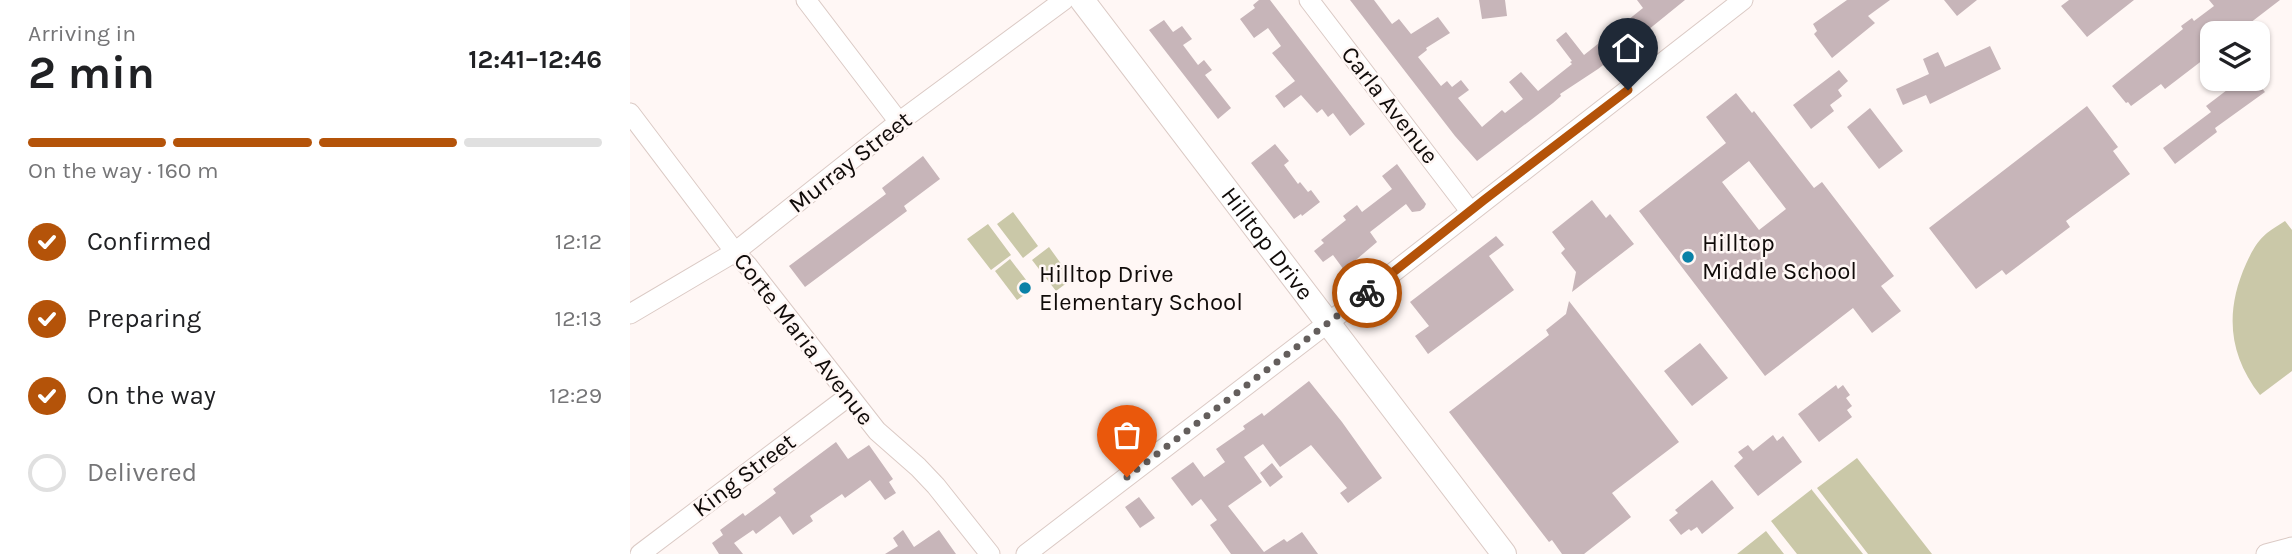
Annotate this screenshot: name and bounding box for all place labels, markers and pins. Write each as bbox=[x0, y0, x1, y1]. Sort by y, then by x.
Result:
pin bbox=[1598, 18, 1658, 90]
place label: Hilltop Middle School bbox=[1702, 229, 1857, 285]
marker: Hilltop Middle School bbox=[1680, 249, 1696, 265]
place label: Hilltop Drive Elementary School bbox=[1039, 260, 1243, 316]
marker: Hilltop Drive Elementary School bbox=[1017, 280, 1033, 296]
pin bbox=[1097, 405, 1157, 477]

